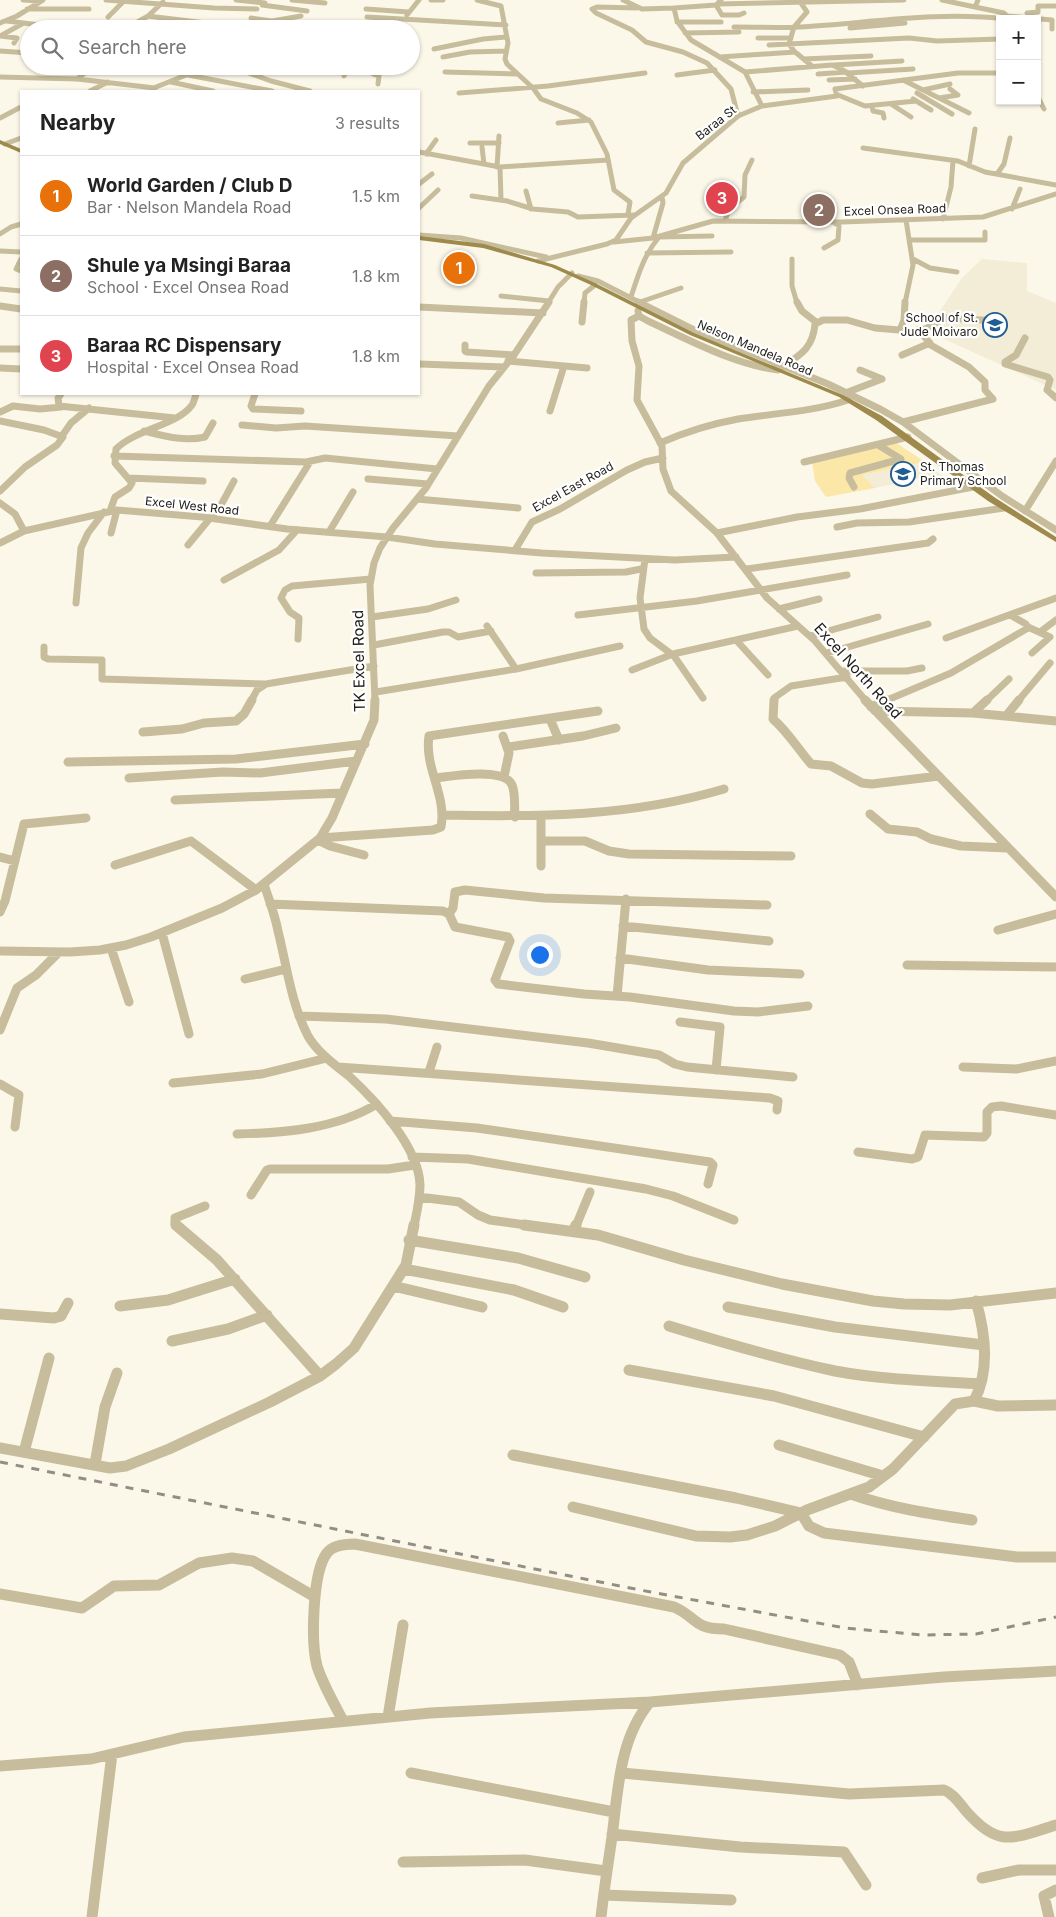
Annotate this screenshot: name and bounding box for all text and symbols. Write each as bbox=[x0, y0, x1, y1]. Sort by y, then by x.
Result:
map controls bbox=[996, 15, 1041, 105]
button: + bbox=[996, 15, 1041, 60]
search box bbox=[20, 20, 420, 75]
icon: search bbox=[38, 34, 66, 62]
text: Search here bbox=[78, 36, 187, 59]
button: − bbox=[996, 60, 1041, 105]
street label: Baraa St bbox=[692, 102, 739, 143]
text: Nearby bbox=[40, 110, 115, 135]
text: 3 results bbox=[335, 113, 400, 133]
text: World Garden / Club D bbox=[87, 174, 292, 197]
pin: 3 bbox=[706, 179, 738, 217]
text: 1 bbox=[53, 186, 59, 206]
text: 1.5 km bbox=[352, 186, 400, 206]
pin: 2 bbox=[803, 191, 835, 229]
text: Bar · Nelson Mandela Road bbox=[87, 197, 291, 217]
street label: Excel Onsea Road bbox=[844, 200, 946, 219]
pin: 1 bbox=[443, 249, 475, 287]
text: Shule ya Msingi Baraa bbox=[87, 254, 291, 277]
text: 2 bbox=[51, 266, 61, 286]
text: 1.8 km bbox=[352, 266, 400, 286]
text: School · Excel Onsea Road bbox=[87, 277, 289, 297]
place label: School of St. Jude Moivaro bbox=[900, 310, 978, 339]
school or university icon: School of St. Jude Moivaro bbox=[982, 312, 1008, 338]
street label: Nelson Mandela Road bbox=[695, 316, 815, 379]
text: Baraa RC Dispensary bbox=[87, 334, 281, 357]
text: 3 bbox=[51, 346, 61, 366]
text: 1.8 km bbox=[352, 346, 400, 366]
text: Hospital · Excel Onsea Road bbox=[87, 357, 299, 377]
street label: Excel East Road bbox=[530, 458, 616, 515]
place label: St. Thomas Primary School bbox=[920, 459, 1006, 488]
school or university icon: St. Thomas Primary School bbox=[890, 461, 916, 487]
street label: Excel West Road bbox=[144, 493, 240, 518]
street label: TK Excel Road bbox=[348, 610, 369, 712]
street label: Excel North Road bbox=[810, 619, 906, 722]
your location bbox=[527, 942, 553, 968]

